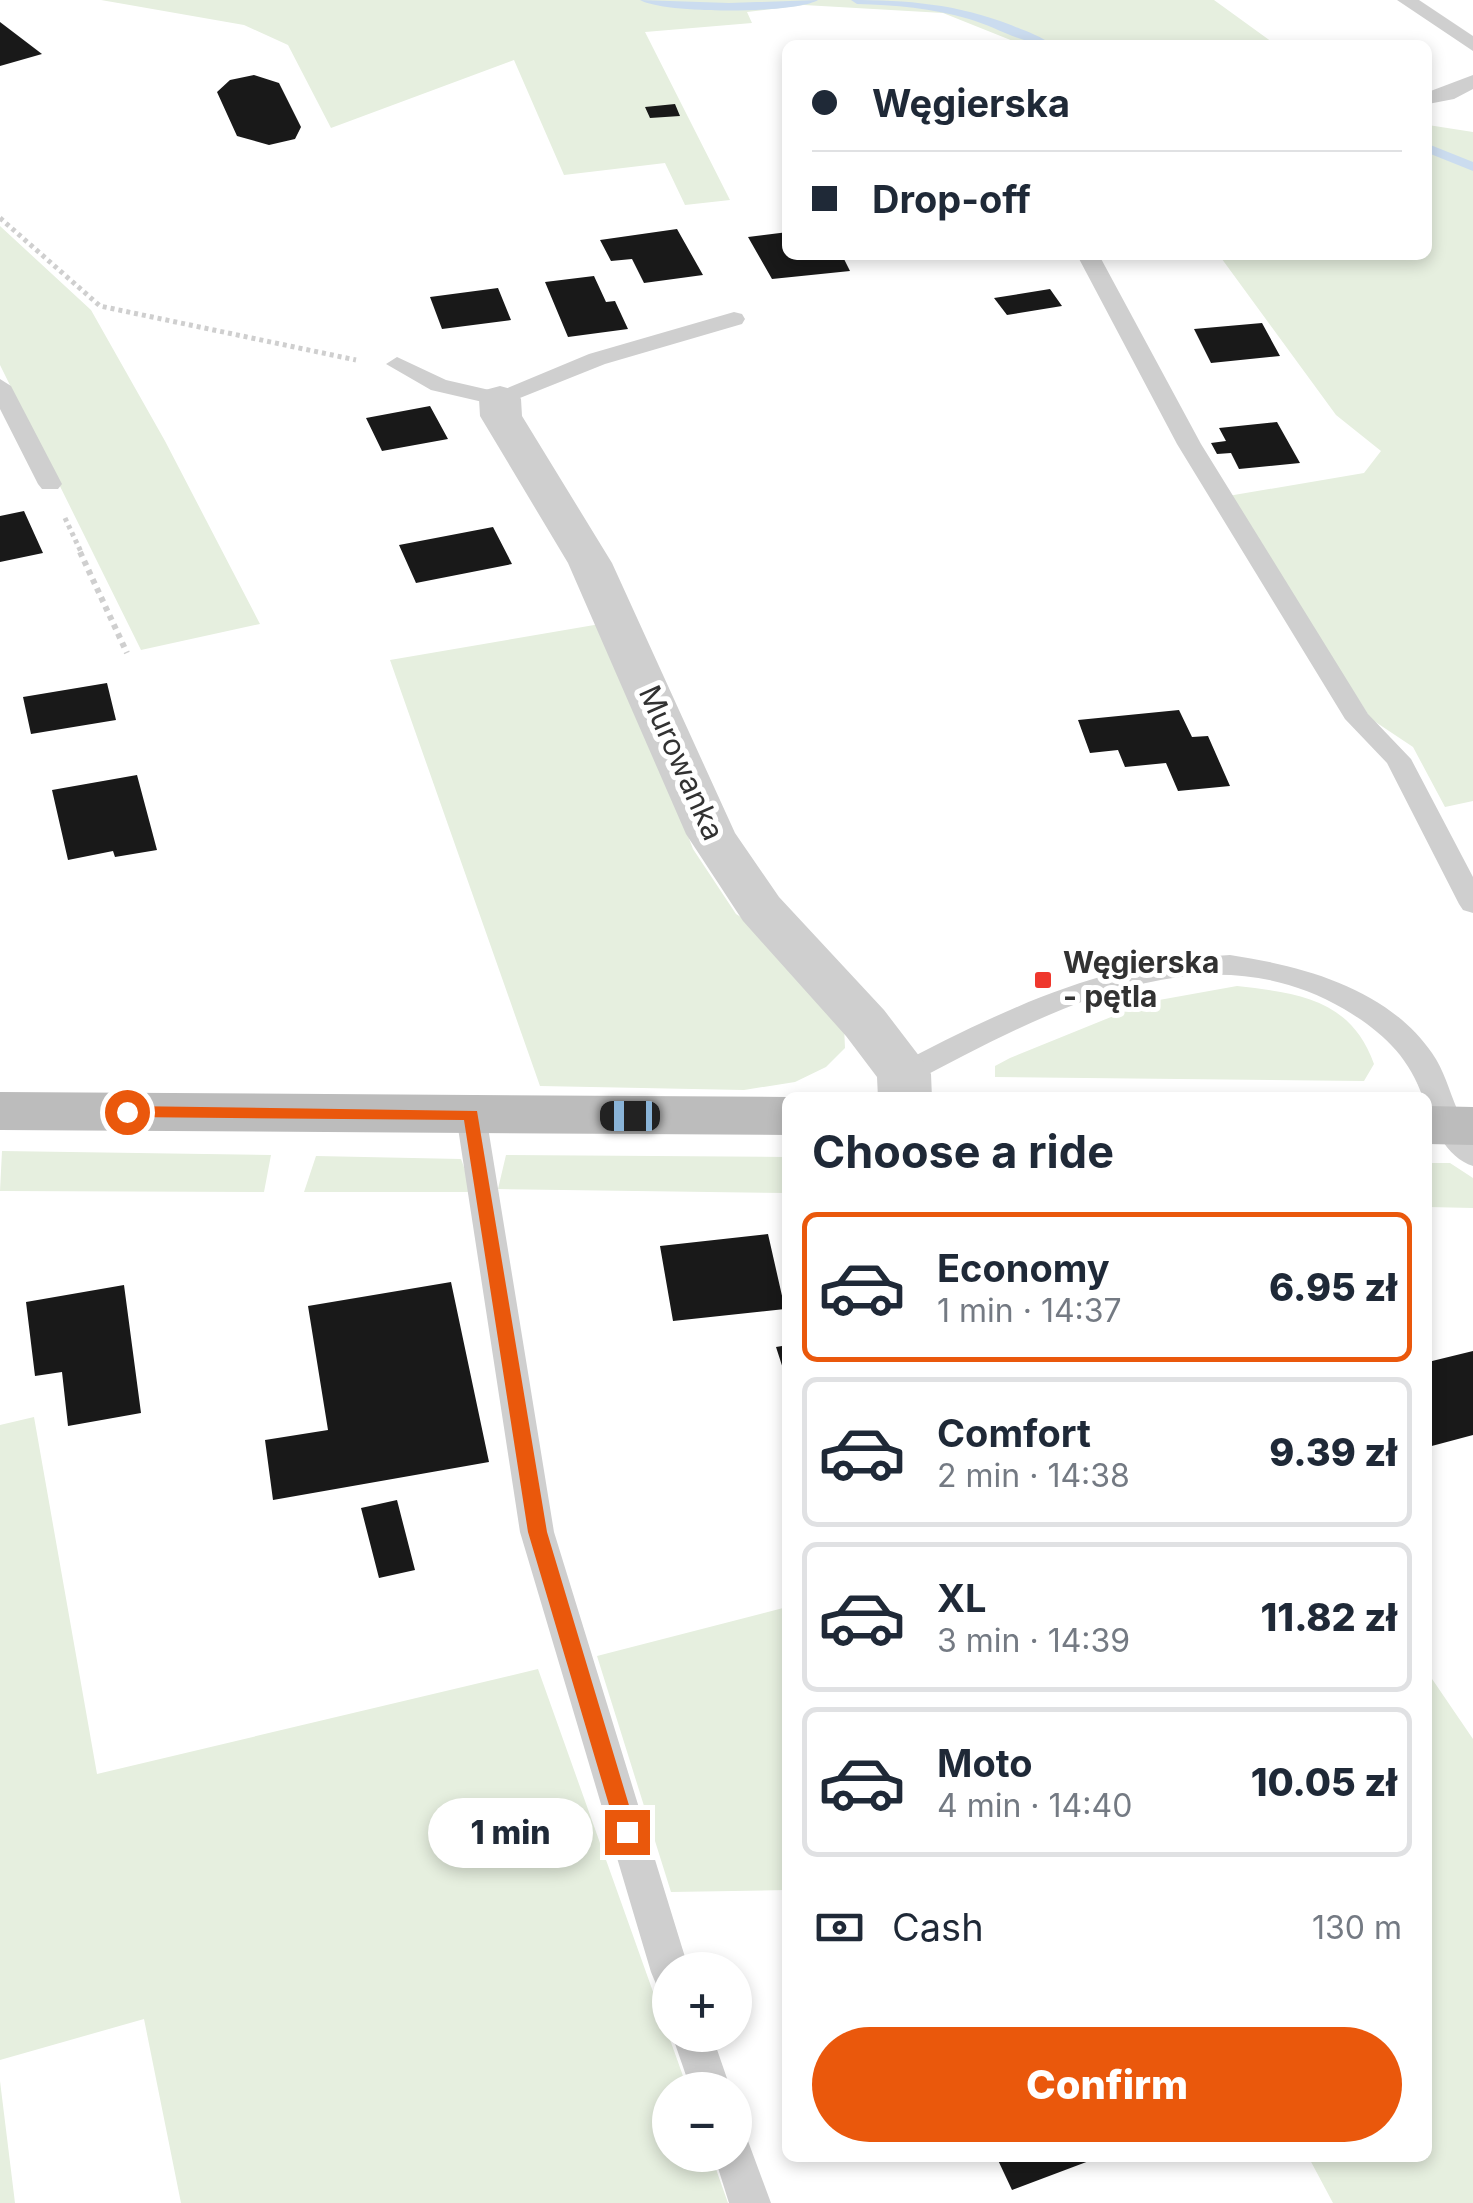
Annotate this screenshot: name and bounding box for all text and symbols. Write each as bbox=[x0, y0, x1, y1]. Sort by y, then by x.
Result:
text: Węgierska bbox=[872, 80, 1070, 126]
text: Drop-off bbox=[872, 176, 1031, 222]
street label: Murowanka bbox=[632, 680, 732, 846]
place label: Węgierska - pętla bbox=[1063, 944, 1219, 1014]
marker: Węgierska - pętla bbox=[1032, 969, 1054, 991]
route start bbox=[105, 1090, 150, 1135]
car bbox=[600, 1101, 660, 1131]
text: Choose a ride bbox=[812, 1124, 1114, 1179]
icon: car bbox=[817, 1242, 907, 1332]
text: Economy bbox=[937, 1245, 1110, 1291]
text: 6.95 zł bbox=[1269, 1264, 1397, 1310]
text: 1 min · 14:37 bbox=[937, 1291, 1122, 1330]
icon: car bbox=[817, 1407, 907, 1497]
text: Comfort bbox=[937, 1410, 1091, 1456]
text: 9.39 zł bbox=[1269, 1429, 1397, 1475]
text: 2 min · 14:38 bbox=[937, 1456, 1130, 1495]
icon: car bbox=[817, 1572, 907, 1662]
text: XL bbox=[937, 1575, 987, 1621]
text: 11.82 zł bbox=[1261, 1594, 1397, 1640]
text: 3 min · 14:39 bbox=[937, 1621, 1130, 1660]
icon: car bbox=[817, 1737, 907, 1827]
text: Moto bbox=[937, 1740, 1033, 1786]
text: 10.05 zł bbox=[1251, 1759, 1397, 1805]
text: 4 min · 14:40 bbox=[937, 1786, 1132, 1825]
callout: 1 min bbox=[427, 1797, 592, 1867]
route end bbox=[605, 1810, 650, 1855]
text: 1 min bbox=[470, 1813, 551, 1852]
icon: cash bbox=[812, 1900, 867, 1955]
text: Cash bbox=[892, 1904, 984, 1950]
text: 130 m bbox=[1312, 1908, 1402, 1947]
map controls bbox=[652, 1952, 752, 2172]
button: + bbox=[652, 1952, 752, 2052]
button: Confirm bbox=[812, 2027, 1402, 2142]
button: − bbox=[652, 2072, 752, 2172]

